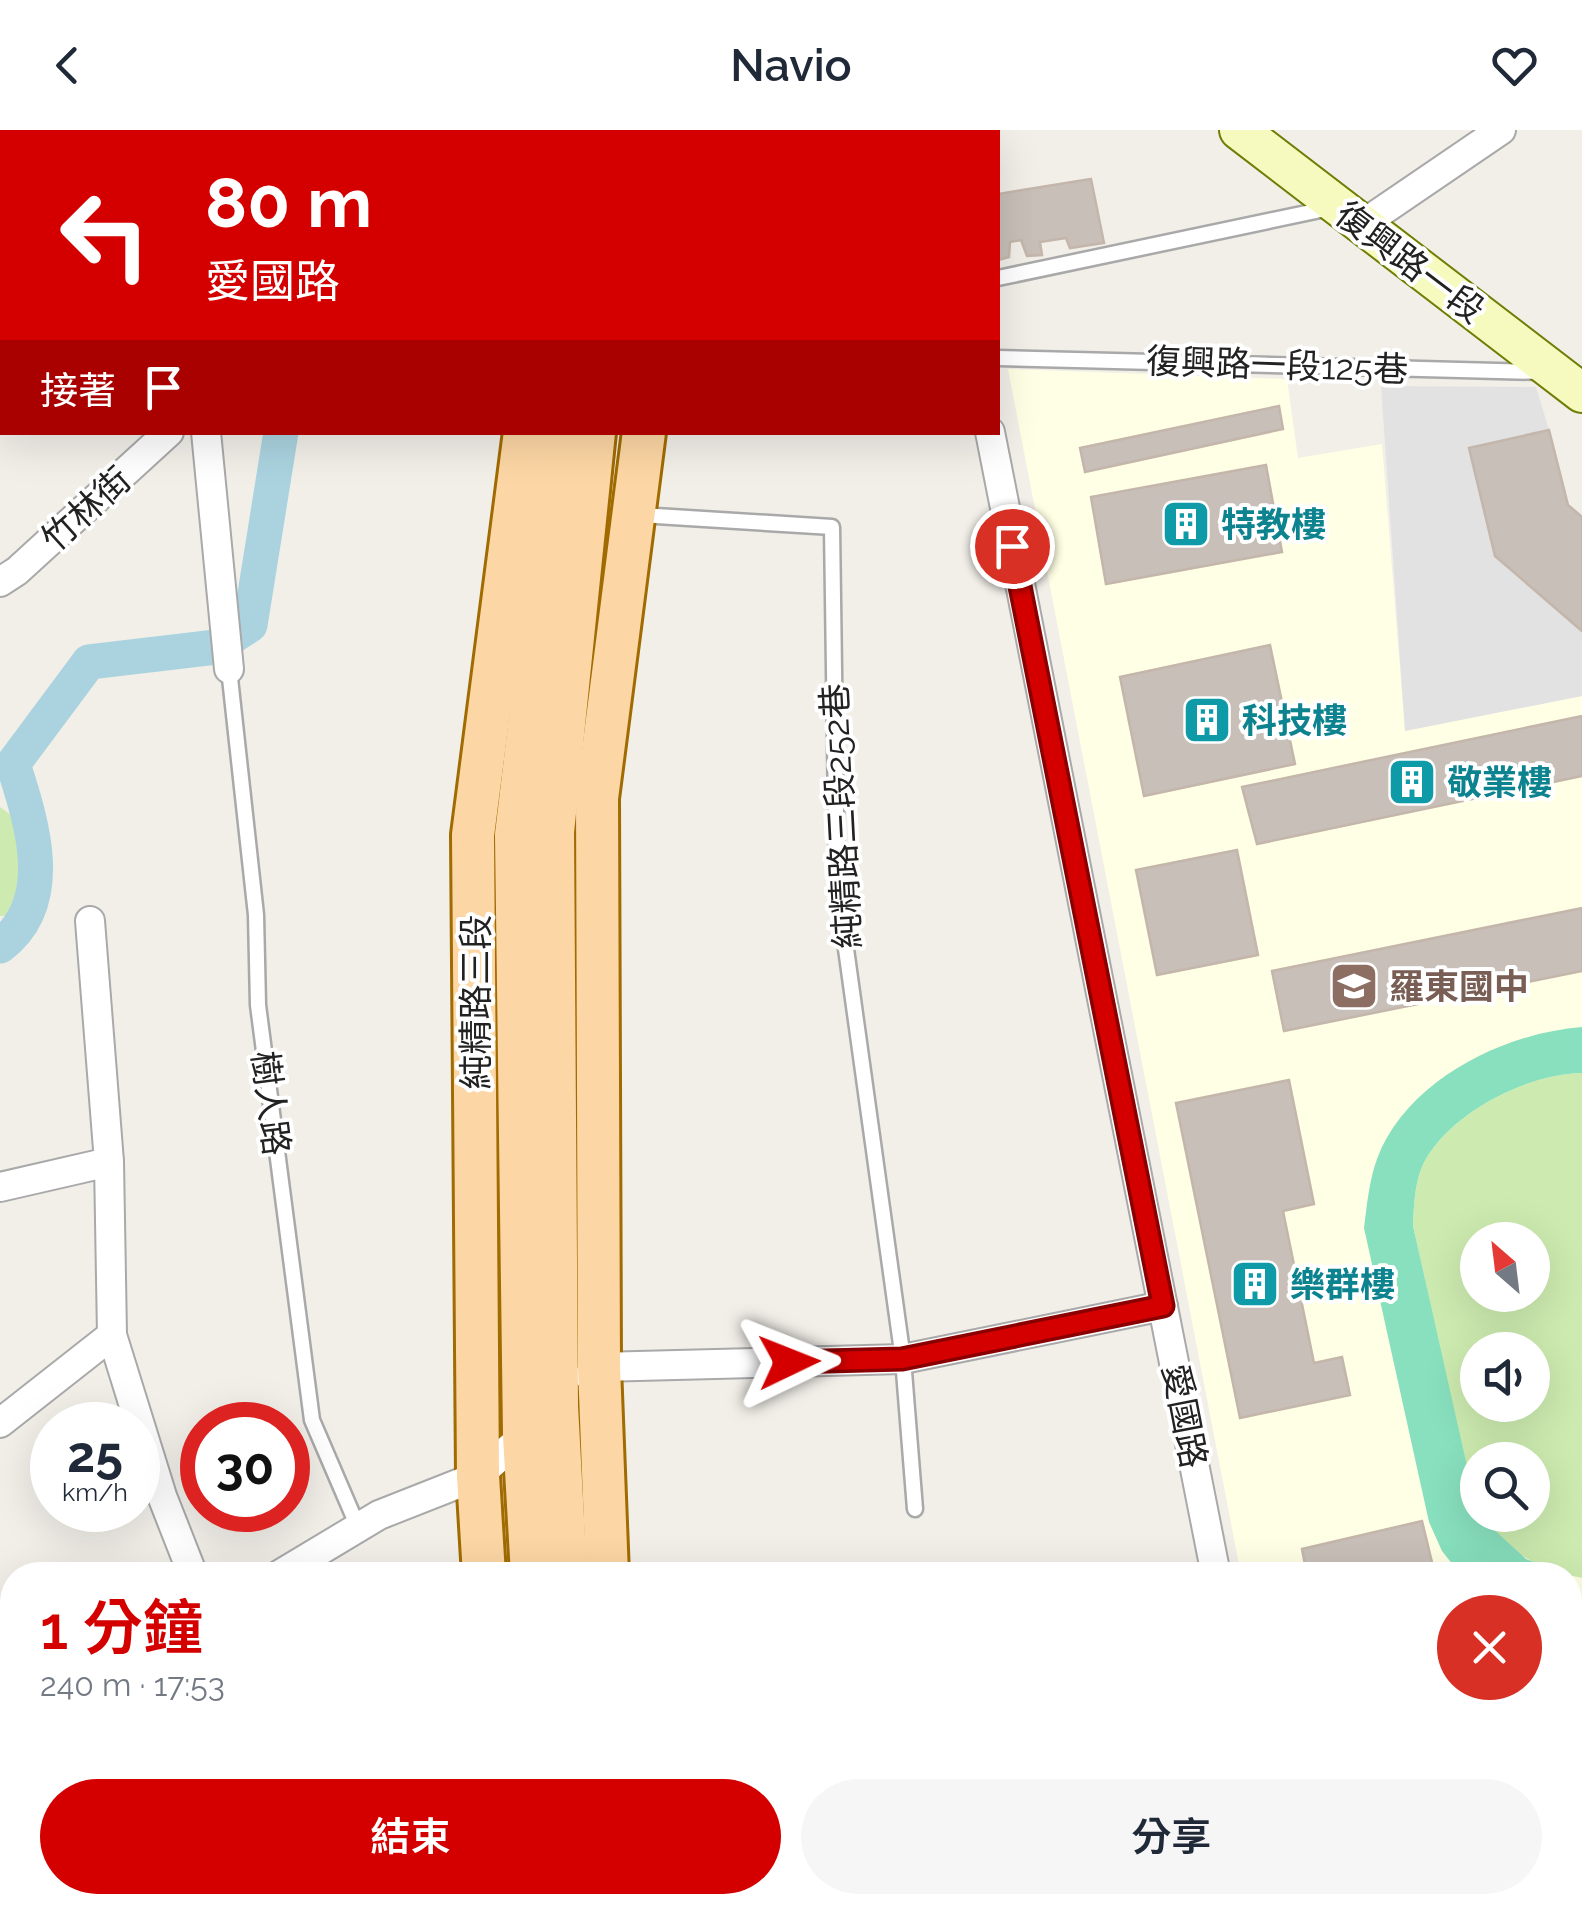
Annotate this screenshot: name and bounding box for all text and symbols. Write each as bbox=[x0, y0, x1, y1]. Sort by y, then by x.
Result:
icon: back bbox=[40, 38, 95, 93]
icon: heart bbox=[1487, 38, 1542, 93]
text: Navio bbox=[730, 39, 852, 92]
text: 80 m bbox=[205, 161, 372, 243]
icon: left bbox=[40, 170, 170, 300]
street label: 復興路一段 bbox=[1328, 193, 1492, 331]
text: 愛國路 bbox=[205, 255, 340, 308]
street label: 復興路一段125巷 bbox=[1145, 340, 1409, 390]
icon: arrive bbox=[136, 360, 191, 415]
text: 接著 bbox=[40, 368, 116, 413]
street label: 竹林街 bbox=[33, 459, 139, 559]
building icon: 特教樓 bbox=[1160, 498, 1212, 550]
pin bbox=[970, 504, 1055, 589]
place label: 特教樓 bbox=[1221, 504, 1326, 545]
icon: arrive bbox=[985, 519, 1040, 574]
street label: 純精路三段252巷 bbox=[814, 682, 868, 950]
building icon: 科技樓 bbox=[1181, 694, 1233, 746]
place label: 科技樓 bbox=[1242, 700, 1347, 741]
building icon: 敬業樓 bbox=[1386, 756, 1438, 808]
place label: 敬業樓 bbox=[1447, 762, 1552, 803]
street label: 純精路三段 bbox=[455, 914, 496, 1090]
school or university icon: 羅東國中 bbox=[1328, 960, 1380, 1012]
place label: 羅東國中 bbox=[1389, 966, 1529, 1007]
street label: 樹人路 bbox=[244, 1048, 298, 1158]
north arrow bbox=[1460, 1222, 1550, 1312]
map controls bbox=[1460, 1222, 1550, 1532]
building icon: 樂群樓 bbox=[1229, 1258, 1281, 1310]
place label: 樂群樓 bbox=[1290, 1264, 1395, 1305]
position arrow bbox=[737, 1310, 841, 1414]
button: sound bbox=[1460, 1332, 1550, 1422]
street label: 愛國路 bbox=[1155, 1361, 1215, 1471]
speed limit sign: 30 bbox=[180, 1402, 310, 1532]
text: 25 bbox=[67, 1425, 123, 1484]
button: search bbox=[1460, 1442, 1550, 1532]
text: km/h bbox=[62, 1477, 128, 1507]
text: 1 分鐘 bbox=[40, 1593, 203, 1663]
button: close bbox=[1437, 1595, 1542, 1700]
text: 240 m · 17:53 bbox=[40, 1666, 225, 1703]
button: 結束 bbox=[40, 1779, 781, 1894]
button: 分享 bbox=[801, 1779, 1542, 1894]

